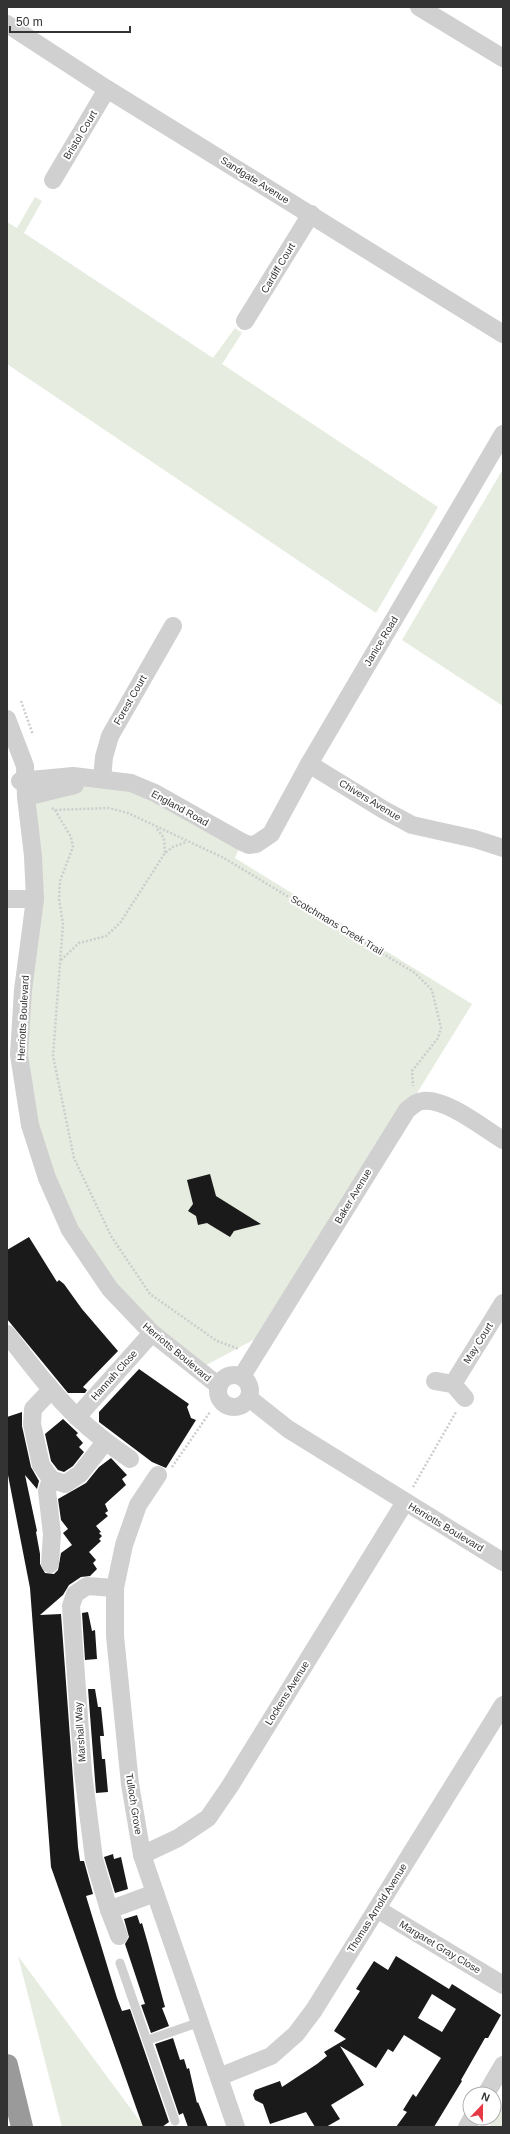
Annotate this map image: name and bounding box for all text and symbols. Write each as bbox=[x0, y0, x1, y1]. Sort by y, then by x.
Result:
scale bar bbox=[10, 8, 130, 34]
text: 50 m bbox=[16, 15, 43, 29]
street label: Bristol Court bbox=[61, 108, 99, 161]
street label: Sandgate Avenue bbox=[219, 154, 292, 206]
street label: Cardiff Court bbox=[259, 241, 297, 295]
street label: Janice Road bbox=[362, 614, 400, 668]
street label: Forest Court bbox=[111, 673, 149, 727]
street label: Chivers Avenue bbox=[337, 777, 403, 823]
street label: England Road bbox=[150, 788, 210, 828]
street label: Scotchmans Creek Trail bbox=[289, 893, 385, 957]
street label: Herriotts Boulevard bbox=[15, 975, 31, 1061]
street label: Baker Avenue bbox=[332, 1166, 374, 1225]
street label: Herriotts Boulevard bbox=[141, 1320, 213, 1384]
street label: May Court bbox=[461, 1320, 495, 1365]
street label: Hannah Close bbox=[89, 1347, 140, 1402]
street label: Herriotts Boulevard bbox=[406, 1500, 486, 1554]
street label: Lockens Avenue bbox=[263, 1659, 311, 1727]
street label: Marshall Way bbox=[72, 1702, 88, 1762]
street label: Tulloch Grove bbox=[124, 1773, 144, 1836]
street label: Thomas Arnold Avenue bbox=[345, 1861, 409, 1955]
street label: Margaret Gray Close bbox=[397, 1918, 483, 1976]
north arrow bbox=[462, 2086, 502, 2126]
text: N bbox=[480, 2090, 492, 2104]

